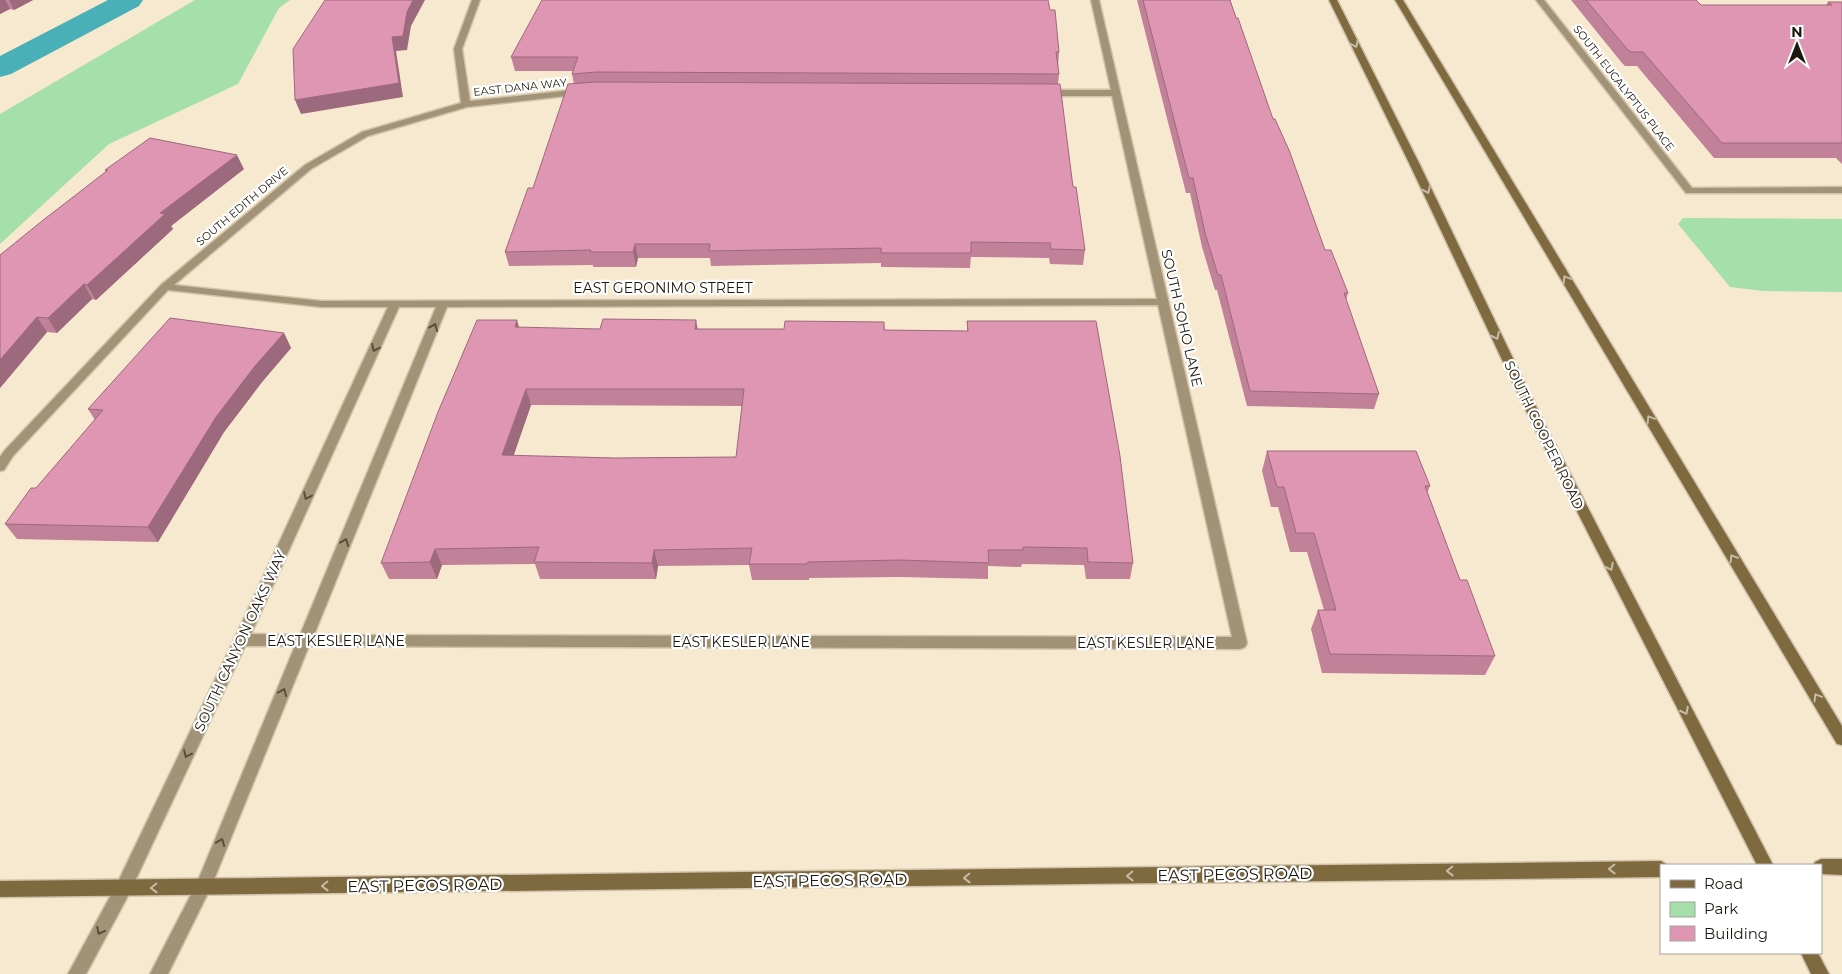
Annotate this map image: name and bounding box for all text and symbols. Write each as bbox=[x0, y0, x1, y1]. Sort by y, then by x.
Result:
north arrow bbox=[1772, 20, 1822, 70]
street label: SOUTH EUCALYPTUS PLACE bbox=[1570, 22, 1678, 154]
text: N bbox=[1791, 23, 1803, 41]
one-way arrow bbox=[1349, 39, 1359, 48]
street label: EAST DANA WAY bbox=[473, 75, 567, 99]
street label: SOUTH EDITH DRIVE bbox=[193, 163, 291, 249]
one-way arrow bbox=[1420, 184, 1430, 193]
street label: SOUTH SOHO LANE bbox=[1157, 248, 1207, 388]
one-way arrow bbox=[1563, 276, 1573, 285]
street label: EAST GERONIMO STREET bbox=[573, 279, 753, 297]
one-way arrow bbox=[427, 323, 438, 332]
one-way arrow bbox=[1490, 331, 1500, 340]
one-way arrow bbox=[371, 343, 381, 352]
street label: SOUTH COOPER ROAD bbox=[1500, 358, 1588, 512]
one-way arrow bbox=[1646, 415, 1656, 424]
one-way arrow bbox=[303, 491, 314, 500]
one-way arrow bbox=[339, 538, 349, 546]
street label: SOUTH CANYON OAKS WAY bbox=[190, 548, 290, 734]
one-way arrow bbox=[1730, 554, 1740, 563]
one-way arrow bbox=[1604, 562, 1614, 571]
street label: EAST KESLER LANE bbox=[267, 632, 405, 650]
street label: EAST KESLER LANE bbox=[672, 633, 810, 651]
street label: EAST KESLER LANE bbox=[1077, 634, 1215, 652]
one-way arrow bbox=[277, 688, 287, 697]
one-way arrow bbox=[1813, 694, 1823, 703]
one-way arrow bbox=[1679, 706, 1689, 715]
one-way arrow bbox=[183, 749, 193, 758]
one-way arrow bbox=[215, 838, 226, 847]
street label: EAST PECOS ROAD bbox=[1157, 864, 1313, 885]
one-way arrow bbox=[1608, 864, 1616, 874]
legend bbox=[1660, 864, 1822, 954]
one-way arrow bbox=[1445, 866, 1453, 876]
street label: EAST PECOS ROAD bbox=[752, 870, 908, 891]
one-way arrow bbox=[1125, 871, 1133, 881]
one-way arrow bbox=[963, 873, 970, 883]
text: Road bbox=[1704, 874, 1743, 893]
street label: EAST PECOS ROAD bbox=[347, 875, 503, 896]
one-way arrow bbox=[321, 881, 329, 891]
one-way arrow bbox=[150, 883, 158, 893]
text: Park bbox=[1704, 899, 1738, 918]
text: Building bbox=[1704, 924, 1768, 943]
one-way arrow bbox=[97, 926, 107, 935]

